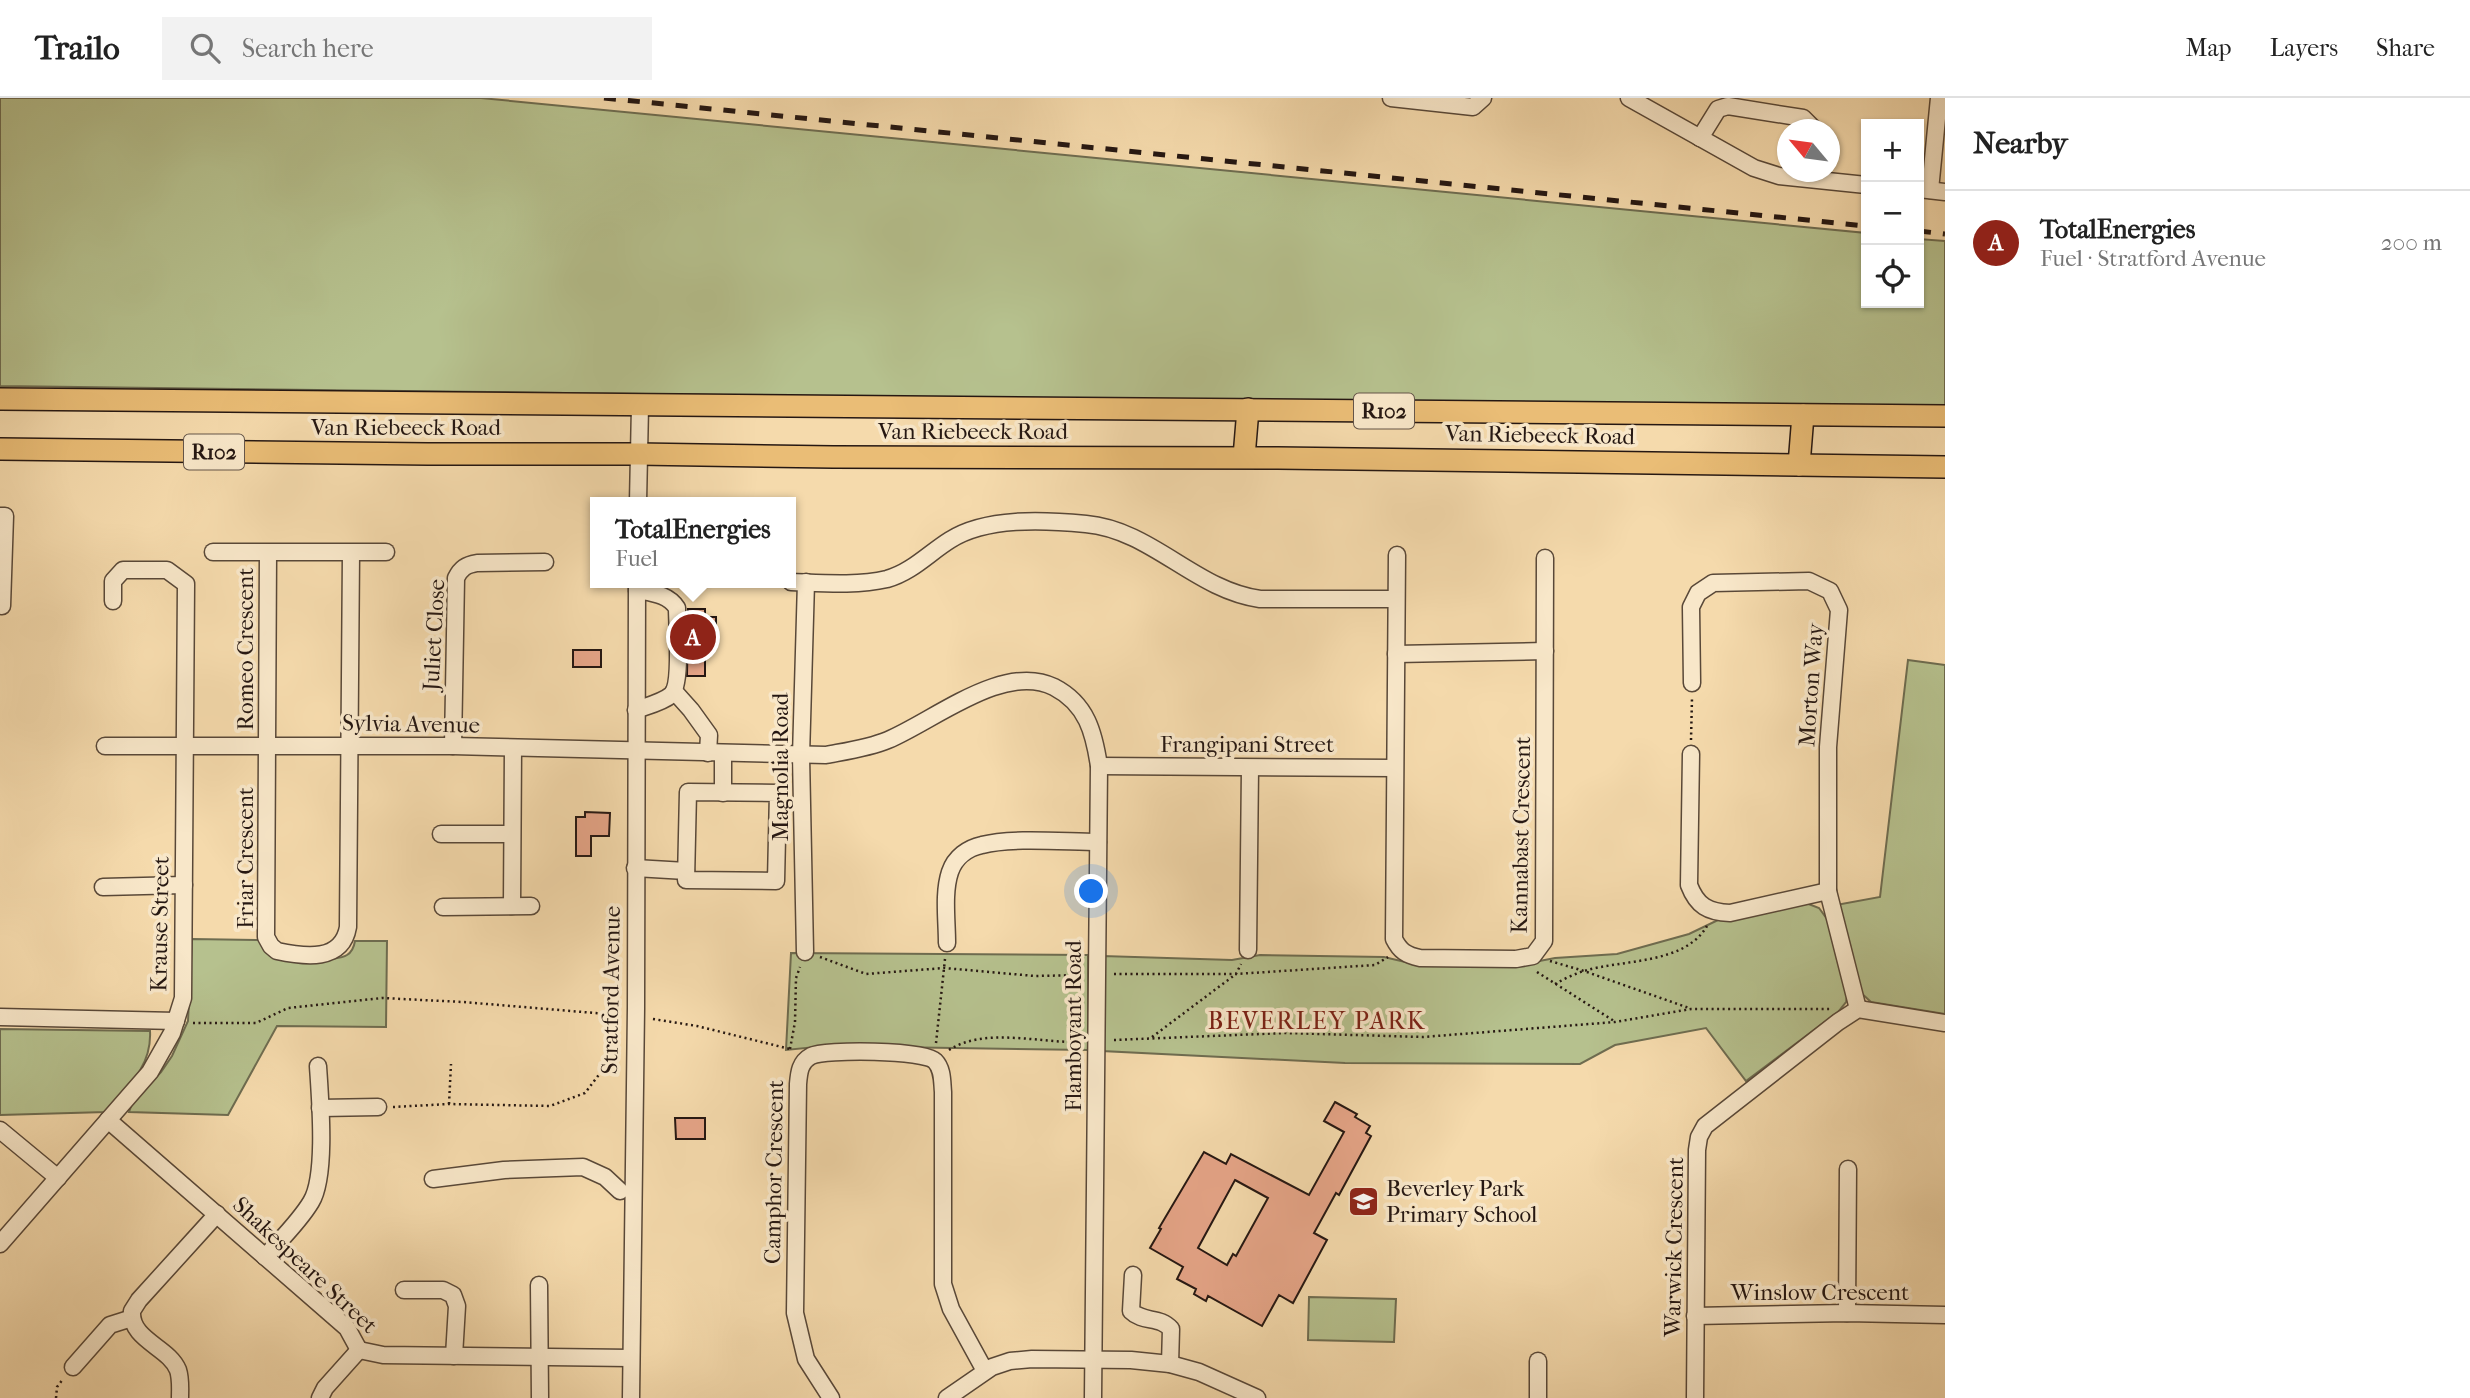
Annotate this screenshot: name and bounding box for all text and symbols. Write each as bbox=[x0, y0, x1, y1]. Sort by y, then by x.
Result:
search box bbox=[162, 17, 652, 80]
text: Trailo bbox=[35, 29, 120, 68]
icon: search bbox=[186, 29, 224, 67]
text: Search here bbox=[242, 33, 374, 64]
text: Map bbox=[2186, 34, 2232, 62]
text: Layers bbox=[2270, 34, 2338, 62]
text: Share bbox=[2376, 34, 2435, 62]
north arrow bbox=[1777, 119, 1840, 182]
map controls bbox=[1861, 119, 1924, 308]
button: + bbox=[1861, 119, 1924, 182]
text: Nearby bbox=[1973, 126, 2068, 161]
button: − bbox=[1861, 182, 1924, 245]
text: TotalEnergies bbox=[2040, 214, 2195, 245]
text: A bbox=[1989, 229, 2003, 256]
text: 200 m bbox=[2381, 229, 2442, 256]
button: locate bbox=[1861, 245, 1924, 308]
text: Fuel · Stratford Avenue bbox=[2040, 245, 2266, 272]
road number: R102 bbox=[1354, 394, 1414, 428]
street label: Van Riebeeck Road bbox=[310, 414, 501, 441]
street label: Van Riebeeck Road bbox=[877, 418, 1068, 445]
street label: Van Riebeeck Road bbox=[1444, 420, 1636, 450]
road number: R102 bbox=[184, 434, 244, 470]
popup bbox=[590, 497, 796, 588]
text: TotalEnergies bbox=[615, 514, 771, 545]
text: Fuel bbox=[615, 545, 658, 572]
street label: Romeo Crescent bbox=[232, 568, 259, 730]
street label: Juliet Close bbox=[417, 578, 450, 694]
pin: A bbox=[670, 611, 716, 663]
street label: Morton Way bbox=[1793, 622, 1829, 748]
street label: Magnolia Road bbox=[767, 692, 794, 841]
street label: Sylvia Avenue bbox=[342, 709, 480, 739]
street label: Frangipani Street bbox=[1160, 731, 1334, 758]
street label: Kannabast Crescent bbox=[1506, 736, 1536, 934]
street label: Friar Crescent bbox=[232, 787, 259, 929]
street label: Krause Street bbox=[145, 856, 175, 992]
your location bbox=[1074, 874, 1108, 908]
street label: Stratford Avenue bbox=[596, 905, 626, 1075]
street label: Flamboyant Road bbox=[1060, 940, 1087, 1112]
district label: BEVERLEY PARK bbox=[1208, 1007, 1426, 1035]
street label: Camphor Crescent bbox=[759, 1080, 789, 1264]
street label: Warwick Crescent bbox=[1659, 1157, 1689, 1338]
place label: Beverley Park Primary School bbox=[1386, 1175, 1538, 1228]
school or university icon: Beverley Park Primary School bbox=[1346, 1184, 1380, 1218]
street label: Shakespeare Street bbox=[227, 1191, 383, 1339]
street label: Winslow Crescent bbox=[1730, 1279, 1909, 1306]

